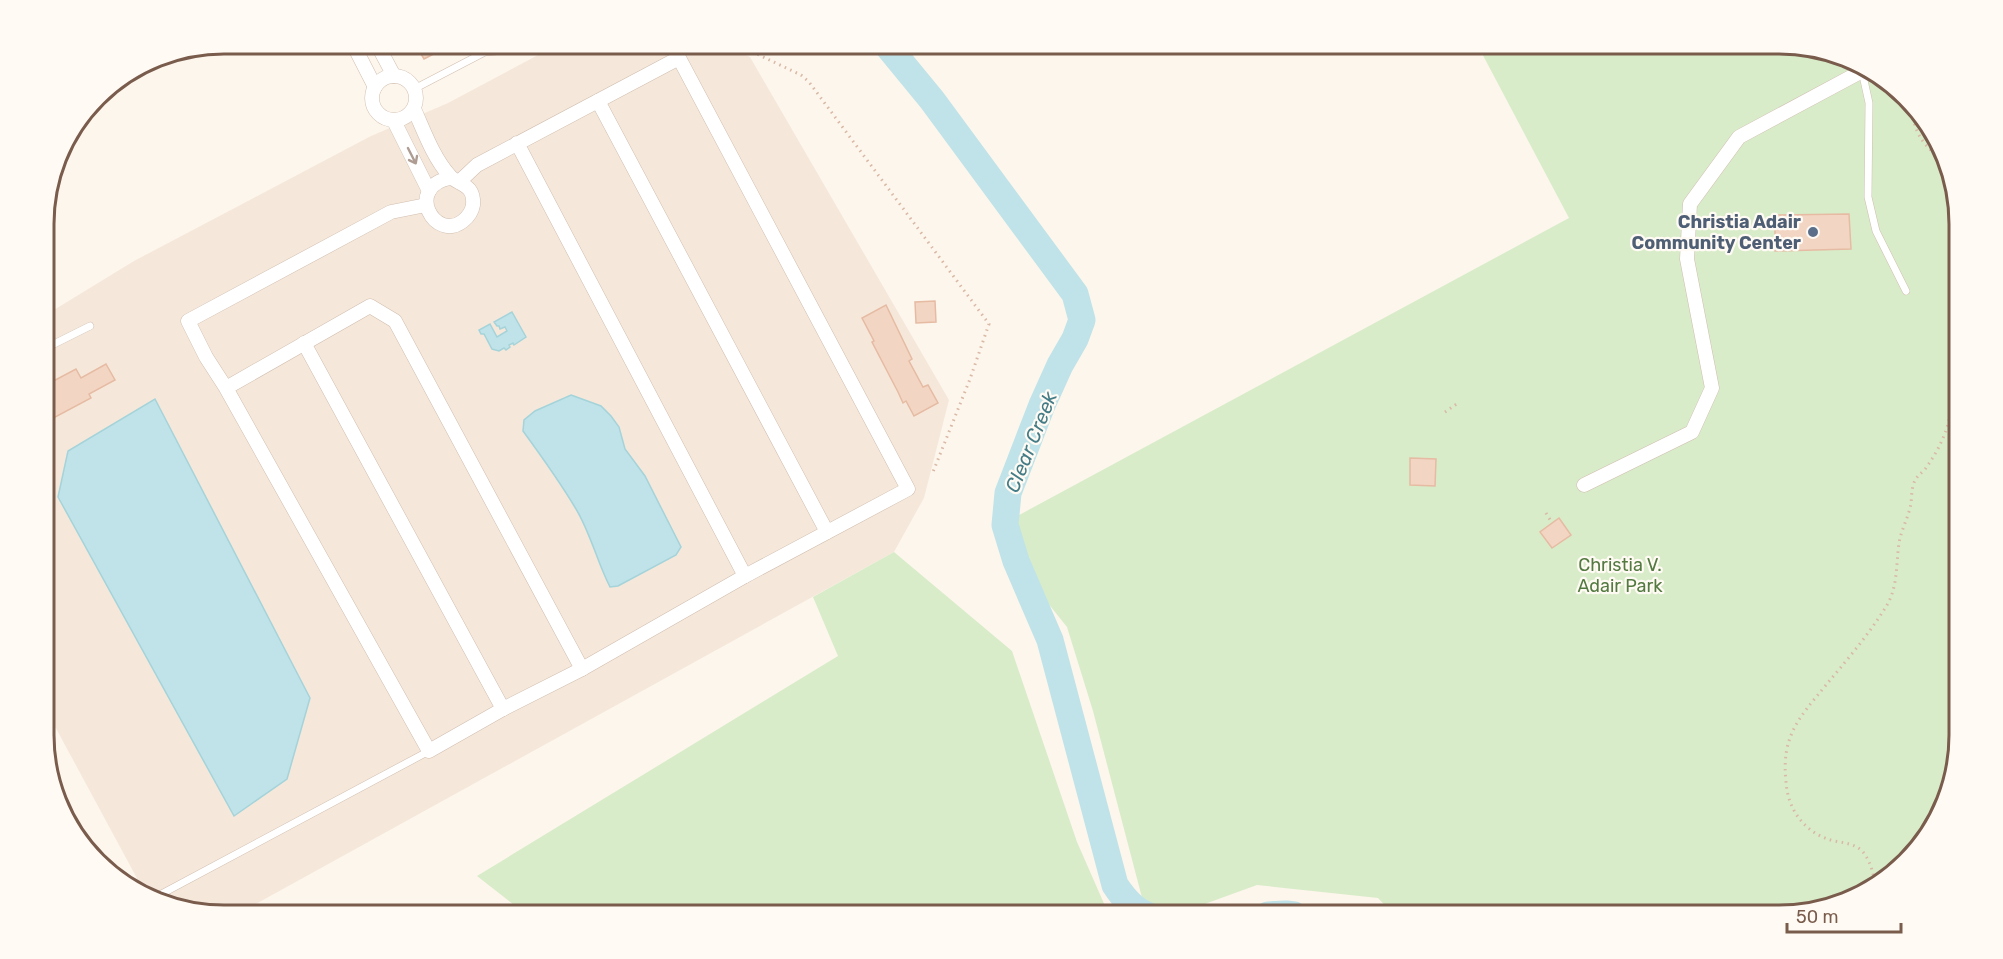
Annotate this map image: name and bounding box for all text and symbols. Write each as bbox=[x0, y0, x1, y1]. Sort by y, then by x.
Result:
one-way arrow bbox=[406, 146, 418, 164]
place label: Christia Adair Community Center bbox=[1632, 211, 1801, 254]
marker: Christia Adair Community Center bbox=[1806, 225, 1820, 239]
water label: Clear Creek bbox=[1000, 387, 1062, 496]
park label: Christia V. Adair Park bbox=[1577, 554, 1663, 597]
scale bar bbox=[1787, 896, 1901, 934]
text: 50 m bbox=[1796, 906, 1839, 928]

